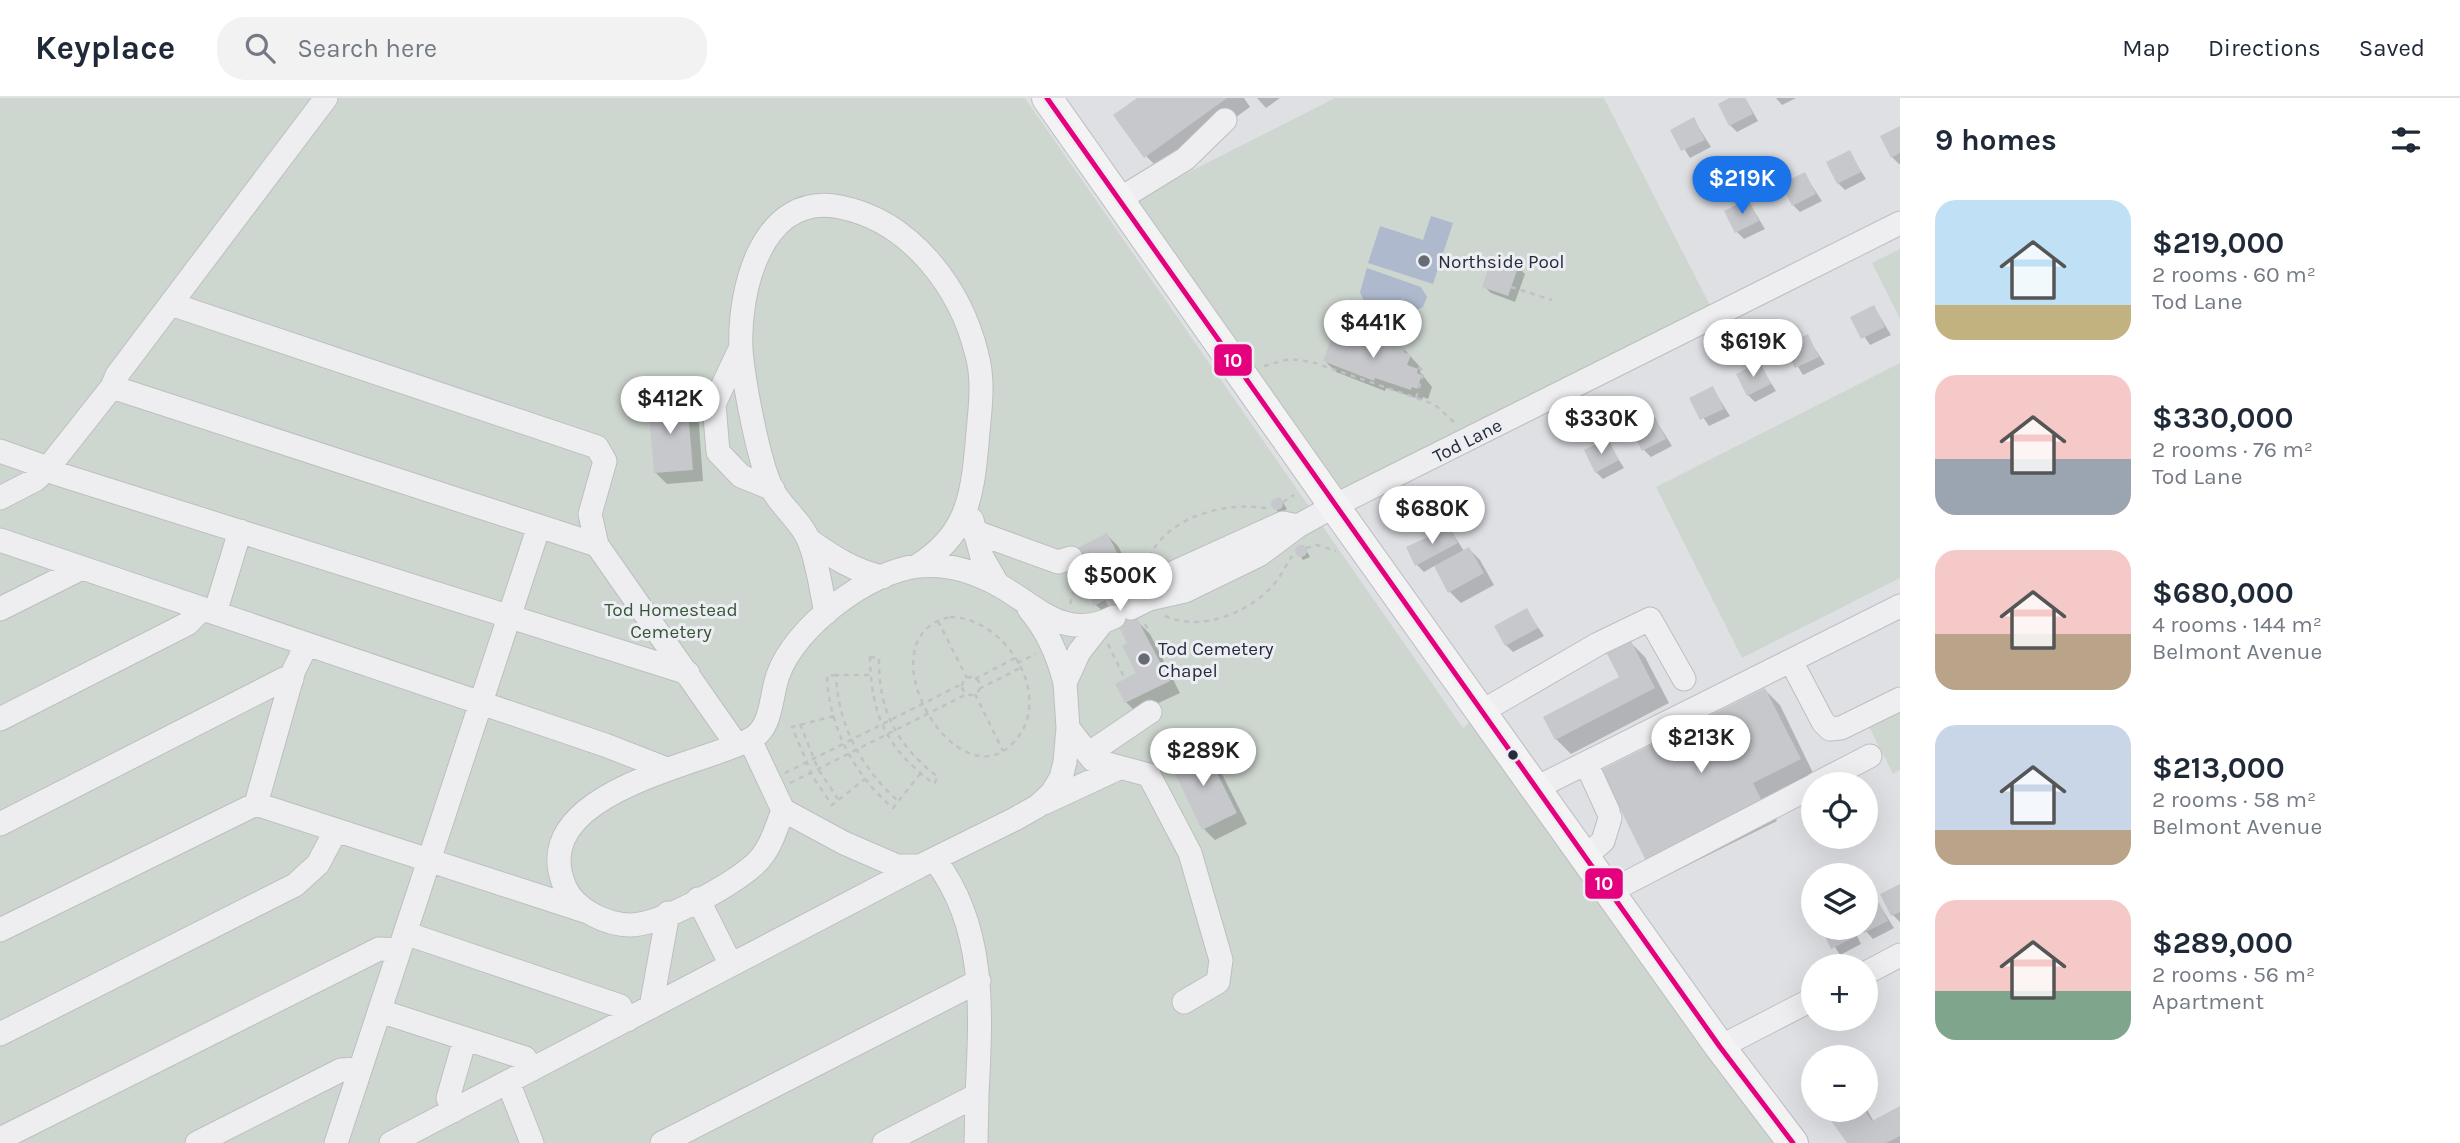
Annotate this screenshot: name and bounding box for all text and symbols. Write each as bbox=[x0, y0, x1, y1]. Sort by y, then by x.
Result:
search box bbox=[217, 17, 707, 80]
text: Keyplace bbox=[35, 29, 175, 67]
icon: search bbox=[241, 29, 279, 67]
text: Search here bbox=[297, 33, 437, 64]
text: Map bbox=[2122, 34, 2170, 62]
text: Directions bbox=[2208, 34, 2321, 62]
text: Saved bbox=[2359, 34, 2425, 62]
icon: filters bbox=[2387, 121, 2425, 159]
text: 9 homes bbox=[1935, 122, 2057, 158]
pin: $219K bbox=[1693, 156, 1791, 216]
text: $219K bbox=[1708, 165, 1776, 192]
text: $219,000 bbox=[2152, 225, 2284, 261]
icon: home bbox=[1991, 228, 2075, 312]
place label: Northside Pool bbox=[1438, 251, 1565, 273]
marker: Northside Pool bbox=[1416, 253, 1432, 269]
text: 2 rooms · 60 m² bbox=[2152, 261, 2316, 288]
text: Tod Lane bbox=[2152, 288, 2242, 315]
pin: $441K bbox=[1324, 300, 1422, 360]
text: $441K bbox=[1340, 309, 1406, 336]
pin: $619K bbox=[1704, 320, 1802, 379]
text: $619K bbox=[1719, 328, 1787, 355]
line badge: 10 bbox=[1213, 343, 1253, 377]
text: 10 bbox=[1224, 350, 1242, 372]
pin: $412K bbox=[621, 376, 719, 436]
text: $412K bbox=[637, 385, 703, 412]
pin: $330K bbox=[1552, 396, 1650, 456]
text: $330,000 bbox=[2152, 400, 2293, 436]
icon: home bbox=[1991, 403, 2075, 487]
text: $330K bbox=[1564, 405, 1638, 432]
street label: Tod Lane bbox=[1429, 414, 1506, 468]
text: 2 rooms · 76 m² bbox=[2152, 436, 2313, 463]
text: Tod Lane bbox=[2152, 463, 2242, 490]
pin: $680K bbox=[1383, 486, 1481, 546]
text: $680K bbox=[1395, 495, 1469, 522]
pin: $500K bbox=[1071, 554, 1169, 613]
text: $500K bbox=[1083, 562, 1157, 589]
text: $680,000 bbox=[2152, 575, 2294, 611]
icon: home bbox=[1991, 578, 2075, 662]
park label: Tod Homestead Cemetery bbox=[604, 599, 738, 643]
text: 4 rooms · 144 m² bbox=[2152, 611, 2322, 638]
place label: Tod Cemetery Chapel bbox=[1158, 638, 1274, 682]
text: Belmont Avenue bbox=[2152, 638, 2322, 665]
marker: Tod Cemetery Chapel bbox=[1136, 651, 1152, 667]
pin: $213K bbox=[1652, 716, 1750, 775]
text: $213K bbox=[1667, 724, 1735, 751]
pin: $289K bbox=[1154, 728, 1252, 788]
text: $289K bbox=[1166, 737, 1240, 764]
unlabelled marker bbox=[1506, 748, 1520, 762]
text: $213,000 bbox=[2152, 750, 2285, 786]
icon: home bbox=[1991, 753, 2075, 837]
map controls bbox=[1801, 772, 1878, 1122]
button: locate bbox=[1801, 772, 1878, 849]
text: 2 rooms · 58 m² bbox=[2152, 786, 2316, 813]
text: Belmont Avenue bbox=[2152, 813, 2322, 840]
button: layers bbox=[1801, 863, 1878, 940]
line badge: 10 bbox=[1584, 867, 1624, 900]
text: 10 bbox=[1595, 873, 1613, 895]
text: $289,000 bbox=[2152, 925, 2293, 961]
icon: home bbox=[1991, 928, 2075, 1012]
button: + bbox=[1801, 954, 1878, 1031]
text: 2 rooms · 56 m² bbox=[2152, 961, 2315, 988]
text: Apartment bbox=[2152, 988, 2264, 1015]
button: − bbox=[1801, 1045, 1878, 1122]

